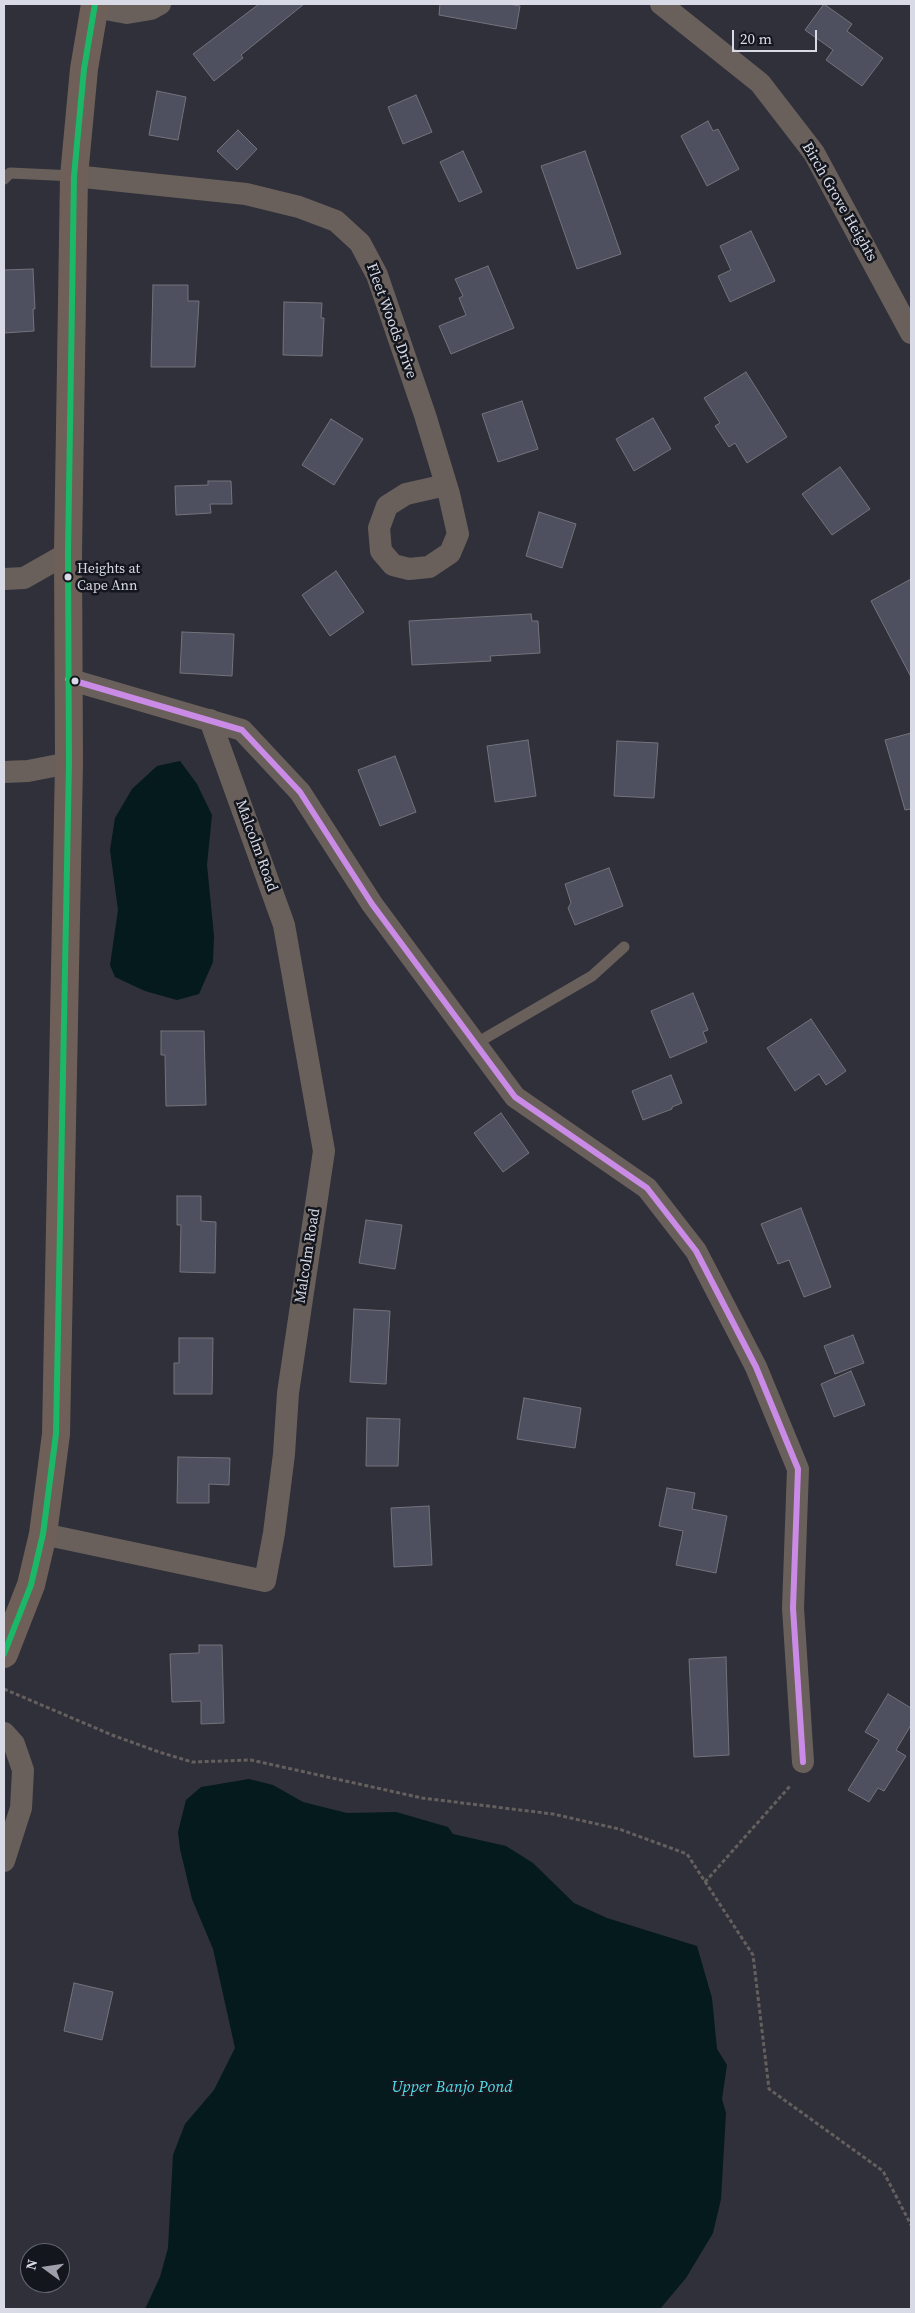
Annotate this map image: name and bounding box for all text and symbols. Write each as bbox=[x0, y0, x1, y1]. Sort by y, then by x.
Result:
scale bar bbox=[735, 20, 820, 52]
text: 20 m bbox=[740, 28, 772, 49]
street label: Birch Grove Heights bbox=[798, 139, 880, 265]
street label: Fleet Woods Drive bbox=[362, 261, 420, 381]
place label: Heights at Cape Ann bbox=[77, 561, 140, 594]
marker: Heights at Cape Ann bbox=[63, 572, 73, 582]
unlabelled marker bbox=[70, 676, 80, 686]
street label: Malcolm Road bbox=[231, 798, 281, 894]
street label: Malcolm Road bbox=[292, 1207, 324, 1305]
water label: Upper Banjo Pond bbox=[391, 2078, 513, 2098]
north arrow bbox=[20, 2243, 70, 2293]
text: N bbox=[20, 2257, 42, 2272]

